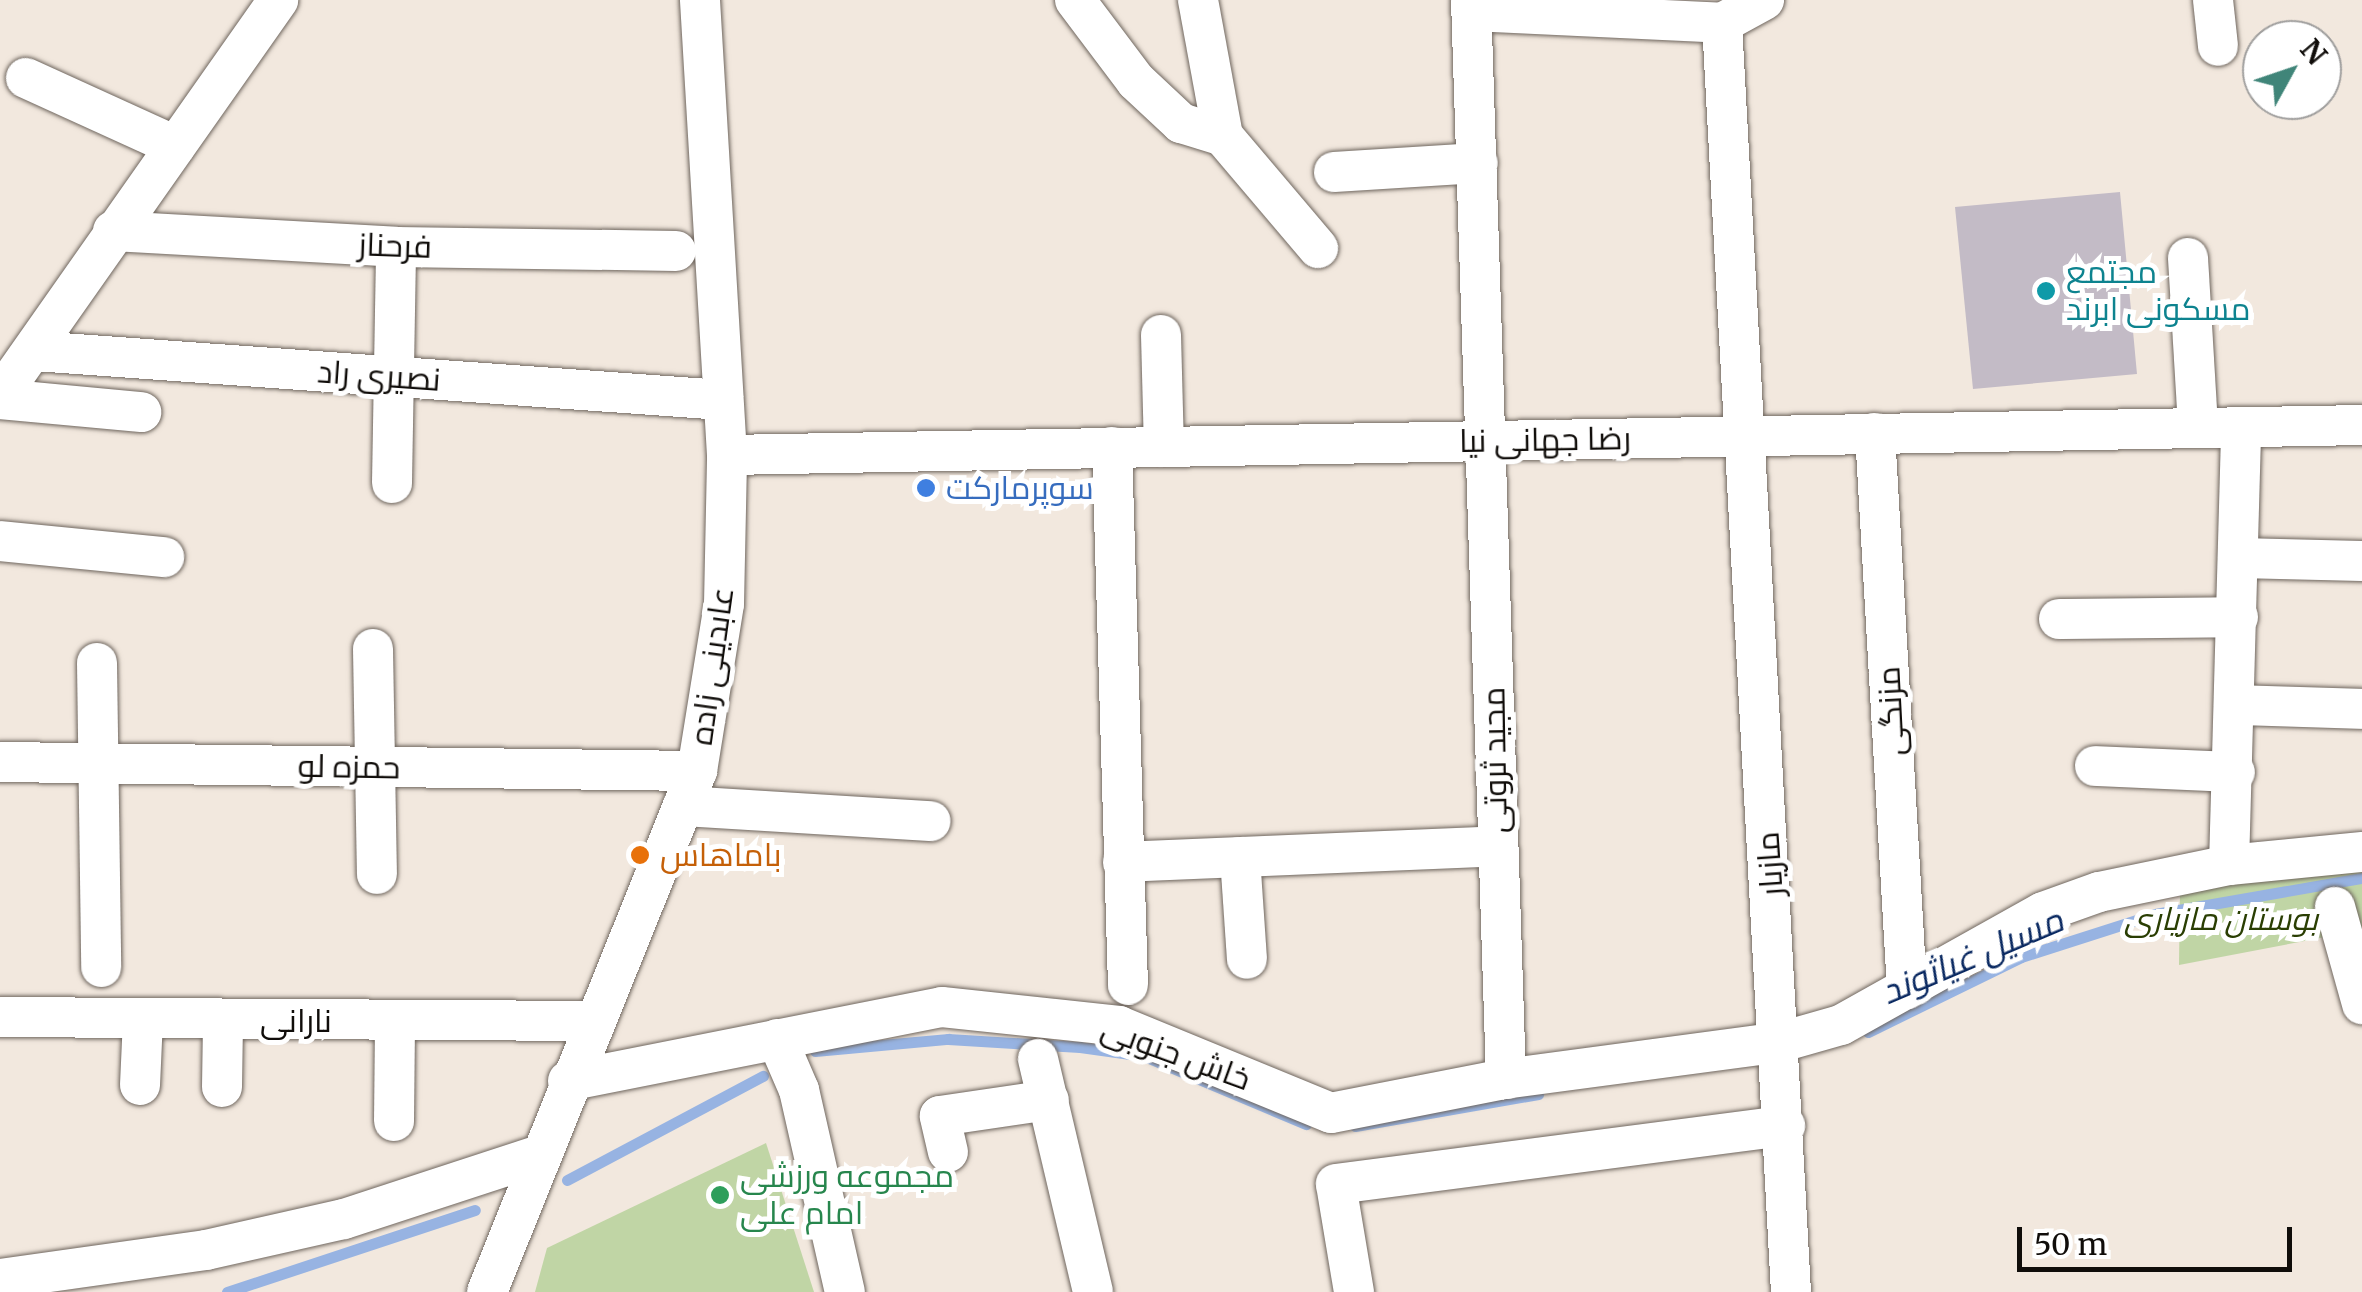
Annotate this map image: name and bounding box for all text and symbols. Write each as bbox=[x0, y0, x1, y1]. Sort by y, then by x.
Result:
north arrow bbox=[2242, 20, 2342, 120]
text: N bbox=[2293, 32, 2334, 72]
street label: فرحناز bbox=[357, 226, 433, 266]
place label: مجتمع مسکونی ابرند bbox=[2066, 254, 2250, 329]
marker: مجتمع مسکونی ابرند bbox=[2035, 280, 2057, 302]
street label: نصیری راد bbox=[316, 353, 442, 399]
street label: رضا جهانی نیا bbox=[1459, 419, 1631, 461]
place label: سوپرمارکت bbox=[946, 469, 1094, 507]
marker: سوپرمارکت bbox=[915, 477, 937, 499]
street label: عابدینی زاده bbox=[682, 585, 742, 747]
street label: مزنگی bbox=[1869, 665, 1913, 757]
street label: مجید ثروتی bbox=[1475, 686, 1515, 834]
street label: حمزه لو bbox=[297, 747, 401, 787]
street label: مازیار bbox=[1749, 830, 1791, 898]
place label: باماهاس bbox=[660, 836, 782, 874]
marker: باماهاس bbox=[629, 844, 651, 866]
water label: مسیل غیاثوند bbox=[1875, 899, 2069, 1013]
park label: بوستان مازیاری bbox=[2124, 900, 2318, 938]
street label: نارانی bbox=[260, 1002, 332, 1040]
street label: خاش جنوبی bbox=[1096, 1009, 1256, 1099]
place label: مجموعه ورزشی امام علی bbox=[740, 1158, 954, 1233]
marker: مجموعه ورزشی امام علی bbox=[709, 1184, 731, 1206]
scale bar bbox=[2022, 1207, 2297, 1269]
text: 50 m bbox=[2034, 1225, 2107, 1263]

